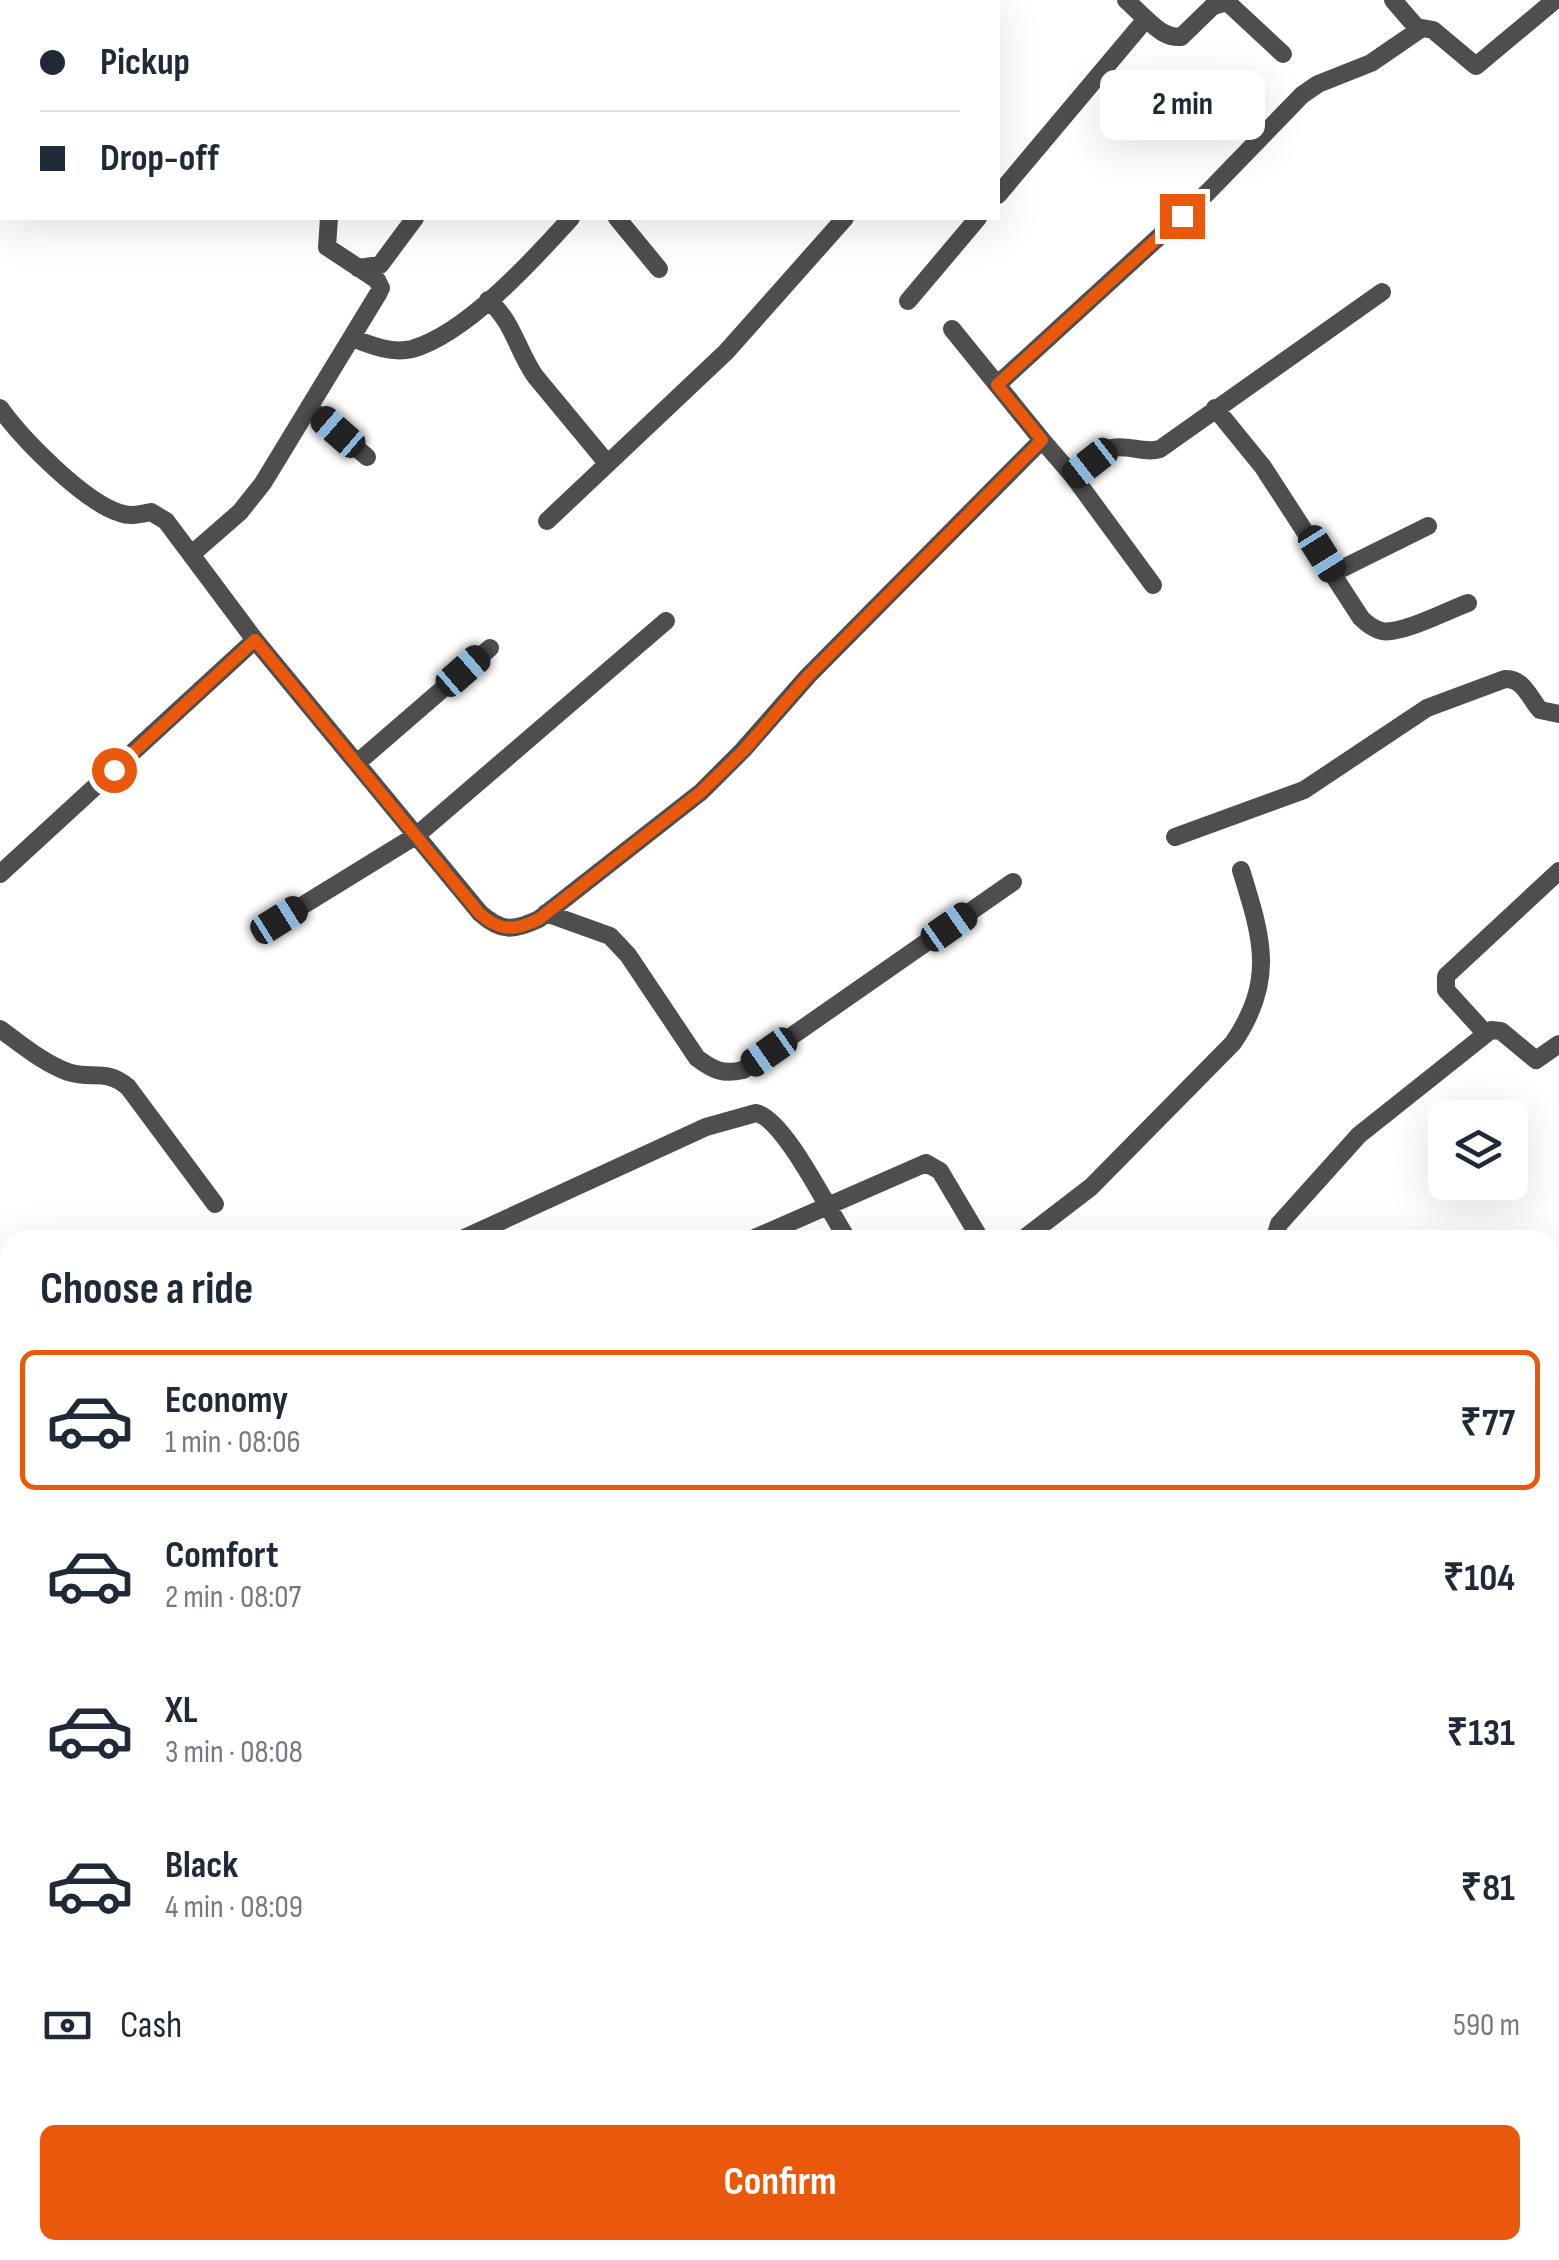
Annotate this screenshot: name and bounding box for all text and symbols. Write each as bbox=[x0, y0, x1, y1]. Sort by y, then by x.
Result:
text: Pickup bbox=[100, 40, 190, 85]
callout: 2 min bbox=[1100, 71, 1264, 141]
text: 2 min bbox=[1152, 85, 1213, 124]
text: Drop-off bbox=[100, 136, 219, 181]
route end bbox=[1160, 194, 1205, 239]
car bbox=[306, 401, 370, 463]
car bbox=[1057, 433, 1123, 493]
car bbox=[1293, 521, 1351, 587]
car bbox=[431, 640, 495, 702]
route start bbox=[92, 748, 137, 793]
car bbox=[246, 891, 312, 949]
car bbox=[916, 898, 982, 956]
car bbox=[736, 1023, 802, 1081]
map controls bbox=[1428, 1100, 1528, 1200]
button: layers bbox=[1428, 1100, 1528, 1200]
text: Choose a ride bbox=[40, 1262, 253, 1317]
icon: car bbox=[45, 1375, 135, 1465]
text: Economy bbox=[165, 1378, 288, 1423]
text: ₹77 bbox=[1460, 1401, 1515, 1446]
text: 1 min · 08:06 bbox=[165, 1423, 301, 1462]
icon: car bbox=[45, 1530, 135, 1620]
text: Comfort bbox=[165, 1533, 279, 1578]
text: ₹104 bbox=[1443, 1556, 1515, 1601]
text: 2 min · 08:07 bbox=[165, 1578, 301, 1617]
icon: car bbox=[45, 1685, 135, 1775]
text: XL bbox=[165, 1688, 198, 1733]
text: ₹131 bbox=[1446, 1711, 1515, 1756]
text: 3 min · 08:08 bbox=[165, 1733, 303, 1772]
icon: car bbox=[45, 1840, 135, 1930]
text: Black bbox=[165, 1843, 238, 1888]
text: ₹81 bbox=[1460, 1866, 1515, 1911]
text: 4 min · 08:09 bbox=[165, 1888, 303, 1927]
icon: cash bbox=[40, 1998, 95, 2053]
text: Cash bbox=[120, 2003, 182, 2048]
text: 590 m bbox=[1453, 2006, 1520, 2045]
button: Confirm bbox=[40, 2125, 1520, 2240]

